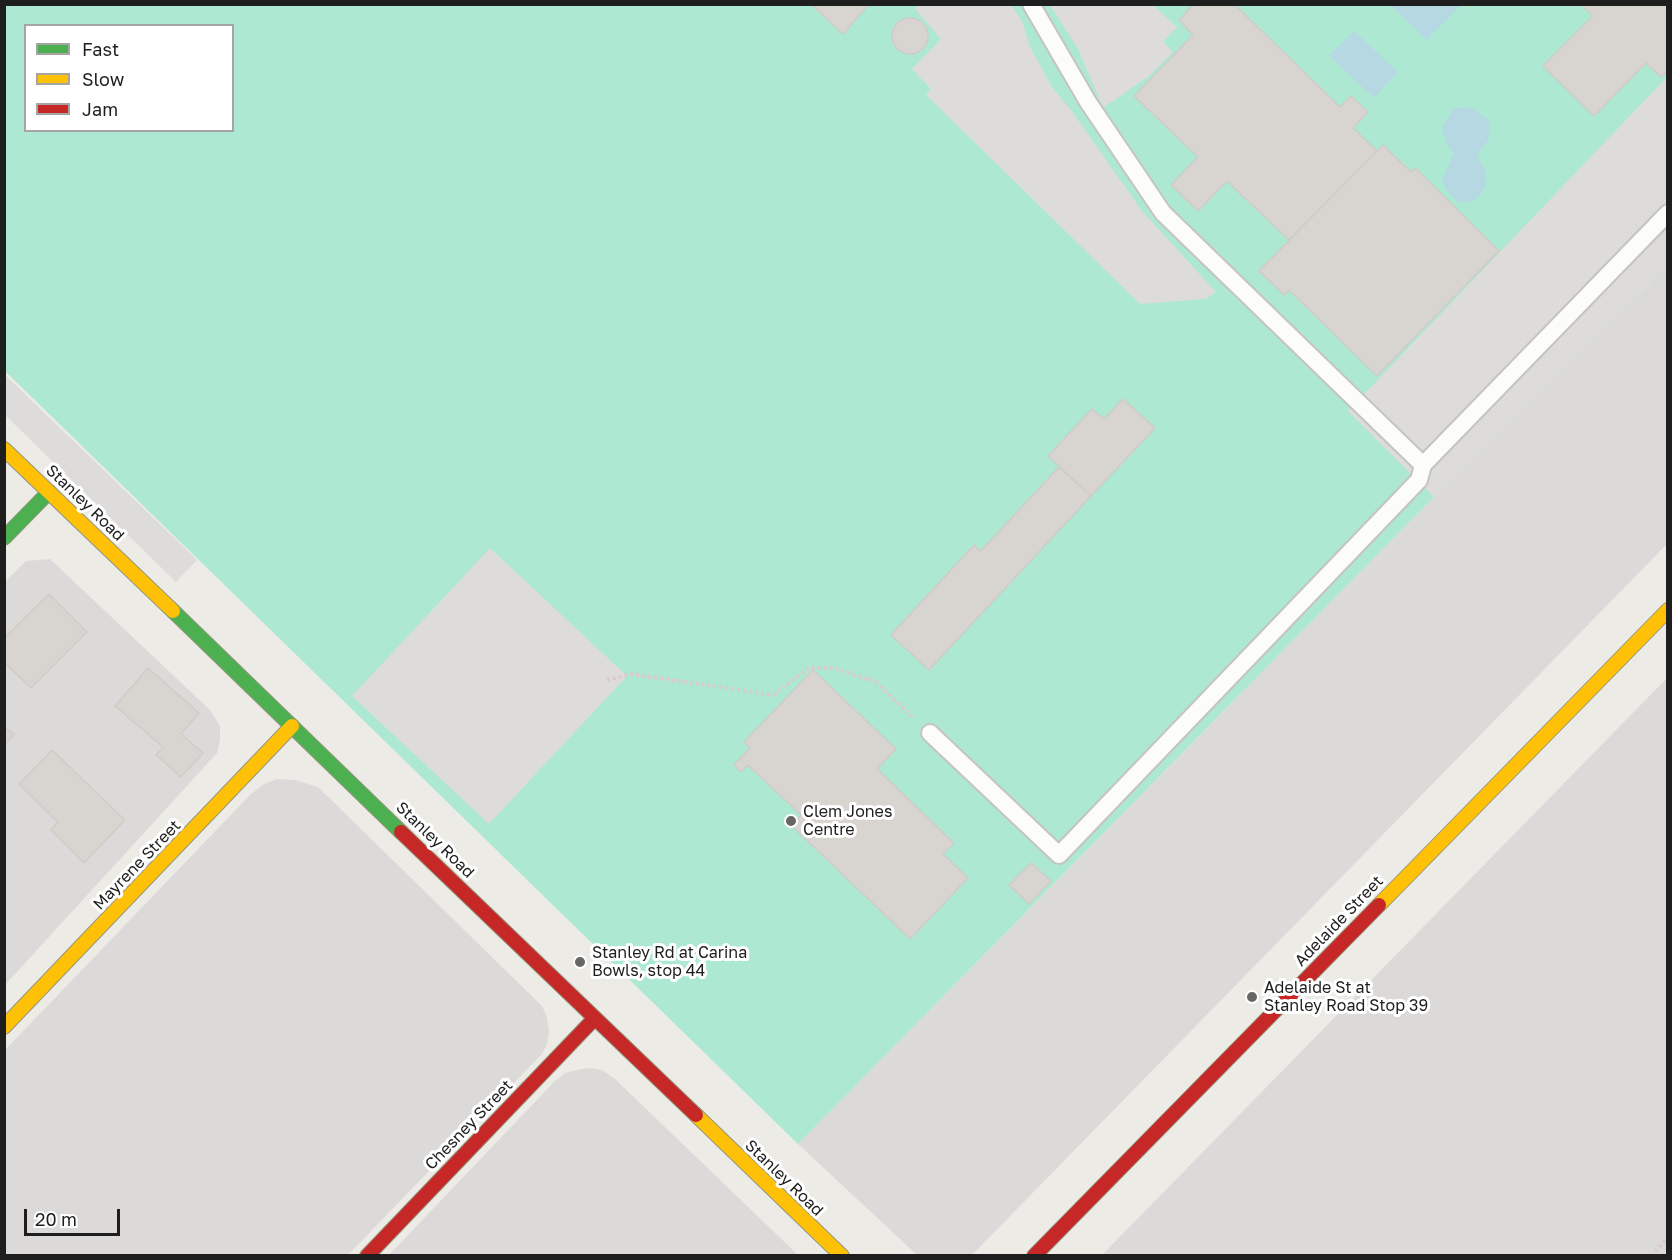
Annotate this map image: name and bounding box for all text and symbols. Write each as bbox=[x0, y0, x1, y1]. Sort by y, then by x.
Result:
legend bbox=[24, 24, 234, 132]
text: Fast bbox=[82, 38, 119, 60]
text: Slow bbox=[82, 68, 124, 90]
text: Jam bbox=[82, 98, 118, 120]
street label: Stanley Road bbox=[42, 461, 128, 545]
street label: Stanley Road bbox=[392, 798, 478, 882]
place label: Clem Jones Centre bbox=[803, 802, 892, 840]
marker: Clem Jones Centre bbox=[784, 814, 798, 828]
street label: Mayrene Street bbox=[89, 816, 185, 914]
street label: Adelaide Street bbox=[1291, 872, 1387, 970]
place label: Stanley Rd at Carina Bowls, stop 44 bbox=[592, 943, 747, 981]
marker: Stanley Rd at Carina Bowls, stop 44 bbox=[573, 955, 587, 969]
place label: Adelaide St at Stanley Road Stop 39 bbox=[1264, 978, 1428, 1016]
marker: Adelaide St at Stanley Road Stop 39 bbox=[1245, 990, 1259, 1004]
street label: Chesney Street bbox=[421, 1076, 517, 1174]
street label: Stanley Road bbox=[741, 1136, 827, 1220]
scale bar bbox=[27, 1197, 123, 1235]
text: 20 m bbox=[35, 1208, 77, 1230]

